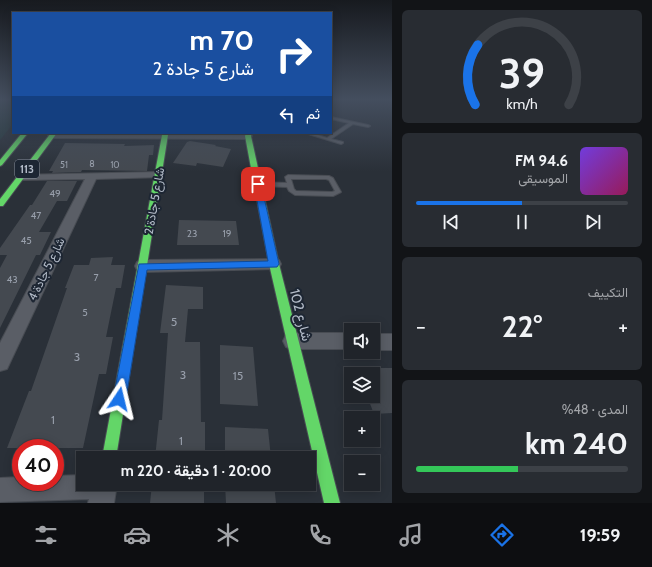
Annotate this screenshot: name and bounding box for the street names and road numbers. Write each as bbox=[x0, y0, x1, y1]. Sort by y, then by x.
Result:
road number: 113 bbox=[15, 160, 39, 178]
street label: شارع 5 جادة 2 bbox=[141, 166, 169, 236]
street label: شارع 5 جادة 4 bbox=[24, 235, 69, 304]
street label: شارع 102 bbox=[284, 287, 316, 343]

